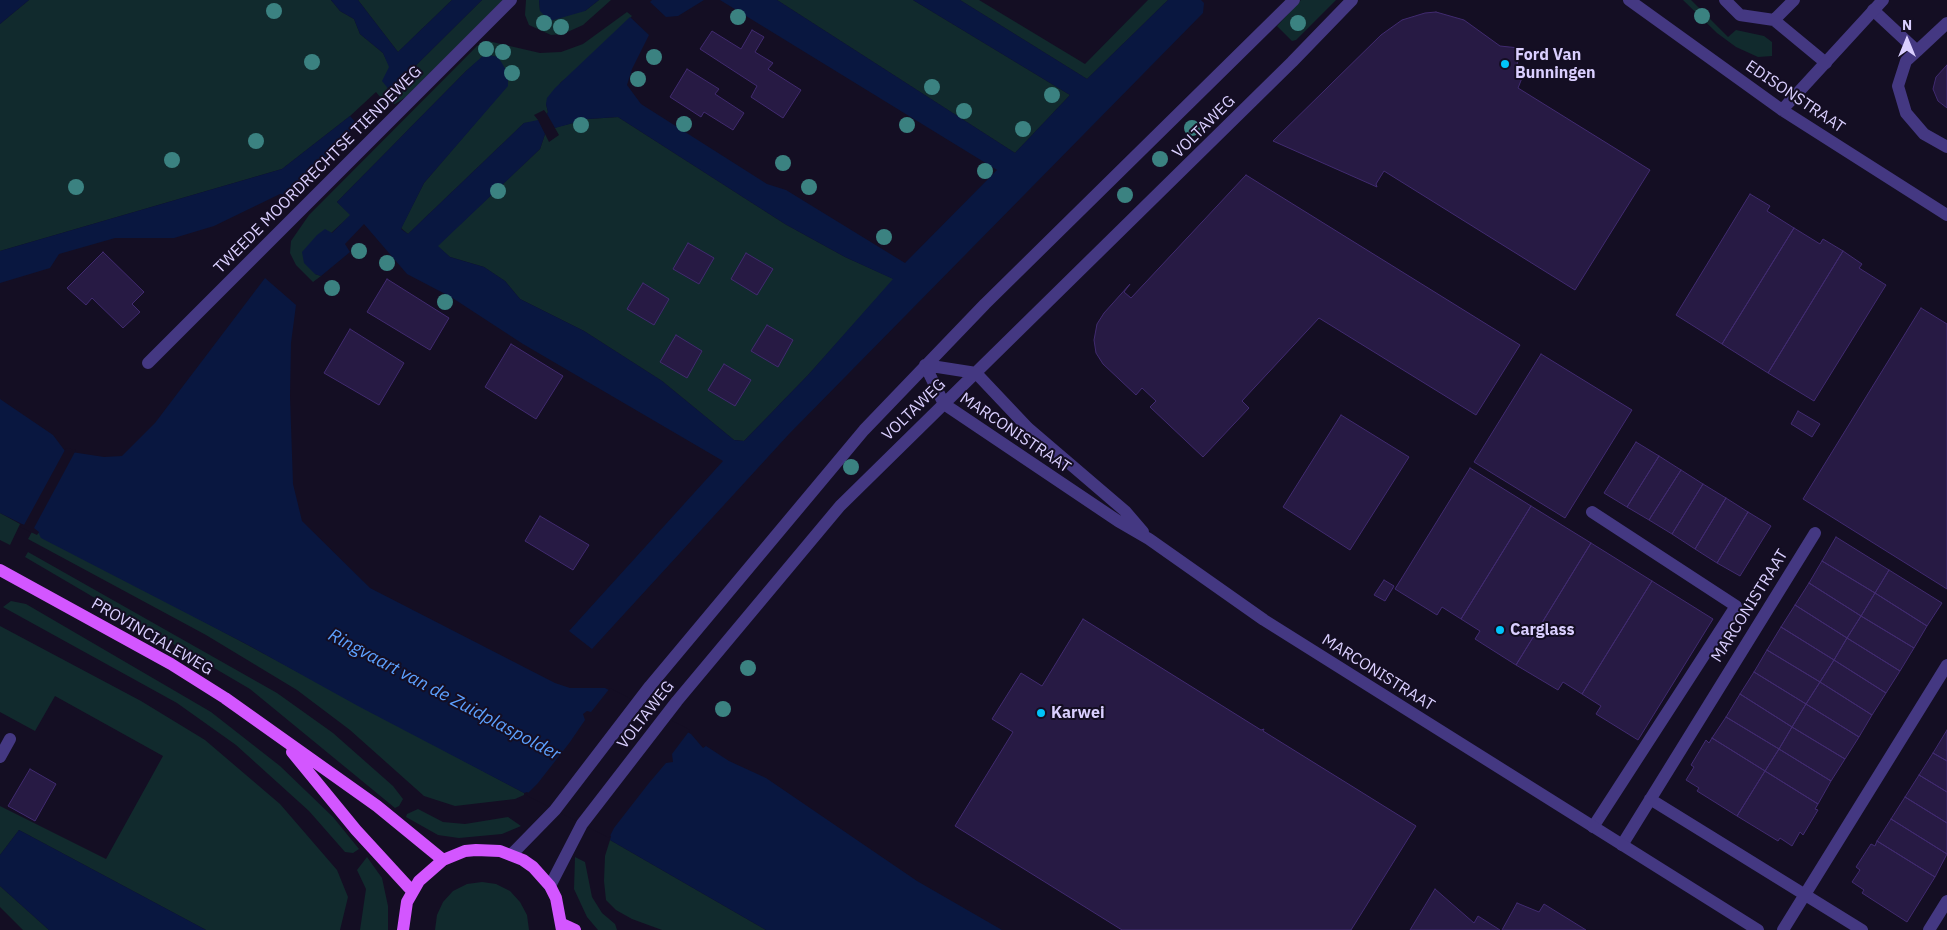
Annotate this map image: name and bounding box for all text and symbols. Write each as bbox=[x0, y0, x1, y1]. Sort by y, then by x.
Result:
north arrow bbox=[1882, 15, 1932, 65]
text: N bbox=[1902, 16, 1912, 34]
place label: Ford Van Bunningen bbox=[1515, 45, 1596, 83]
street label: EDISONSTRAAT bbox=[1742, 57, 1848, 137]
marker: Ford Van Bunningen bbox=[1499, 58, 1511, 70]
street label: TWEEDE MOORDRECHTSE TIENDEWEG bbox=[210, 62, 426, 278]
street label: VOLTAWEG bbox=[1169, 92, 1239, 162]
street label: VOLTAWEG bbox=[878, 375, 950, 445]
street label: MARCONISTRAAT bbox=[956, 389, 1074, 477]
street label: MARCONISTRAAT bbox=[1708, 546, 1792, 666]
street label: PROVINCIALEWEG bbox=[88, 594, 216, 680]
place label: Carglass bbox=[1510, 620, 1575, 640]
marker: Carglass bbox=[1494, 624, 1506, 636]
water label: Ringvaart van de Zuidplaspolder bbox=[324, 625, 564, 765]
street label: MARCONISTRAAT bbox=[1318, 631, 1438, 715]
street label: VOLTAWEG bbox=[614, 677, 678, 753]
place label: Karwei bbox=[1051, 703, 1104, 723]
marker: Karwei bbox=[1035, 707, 1047, 719]

